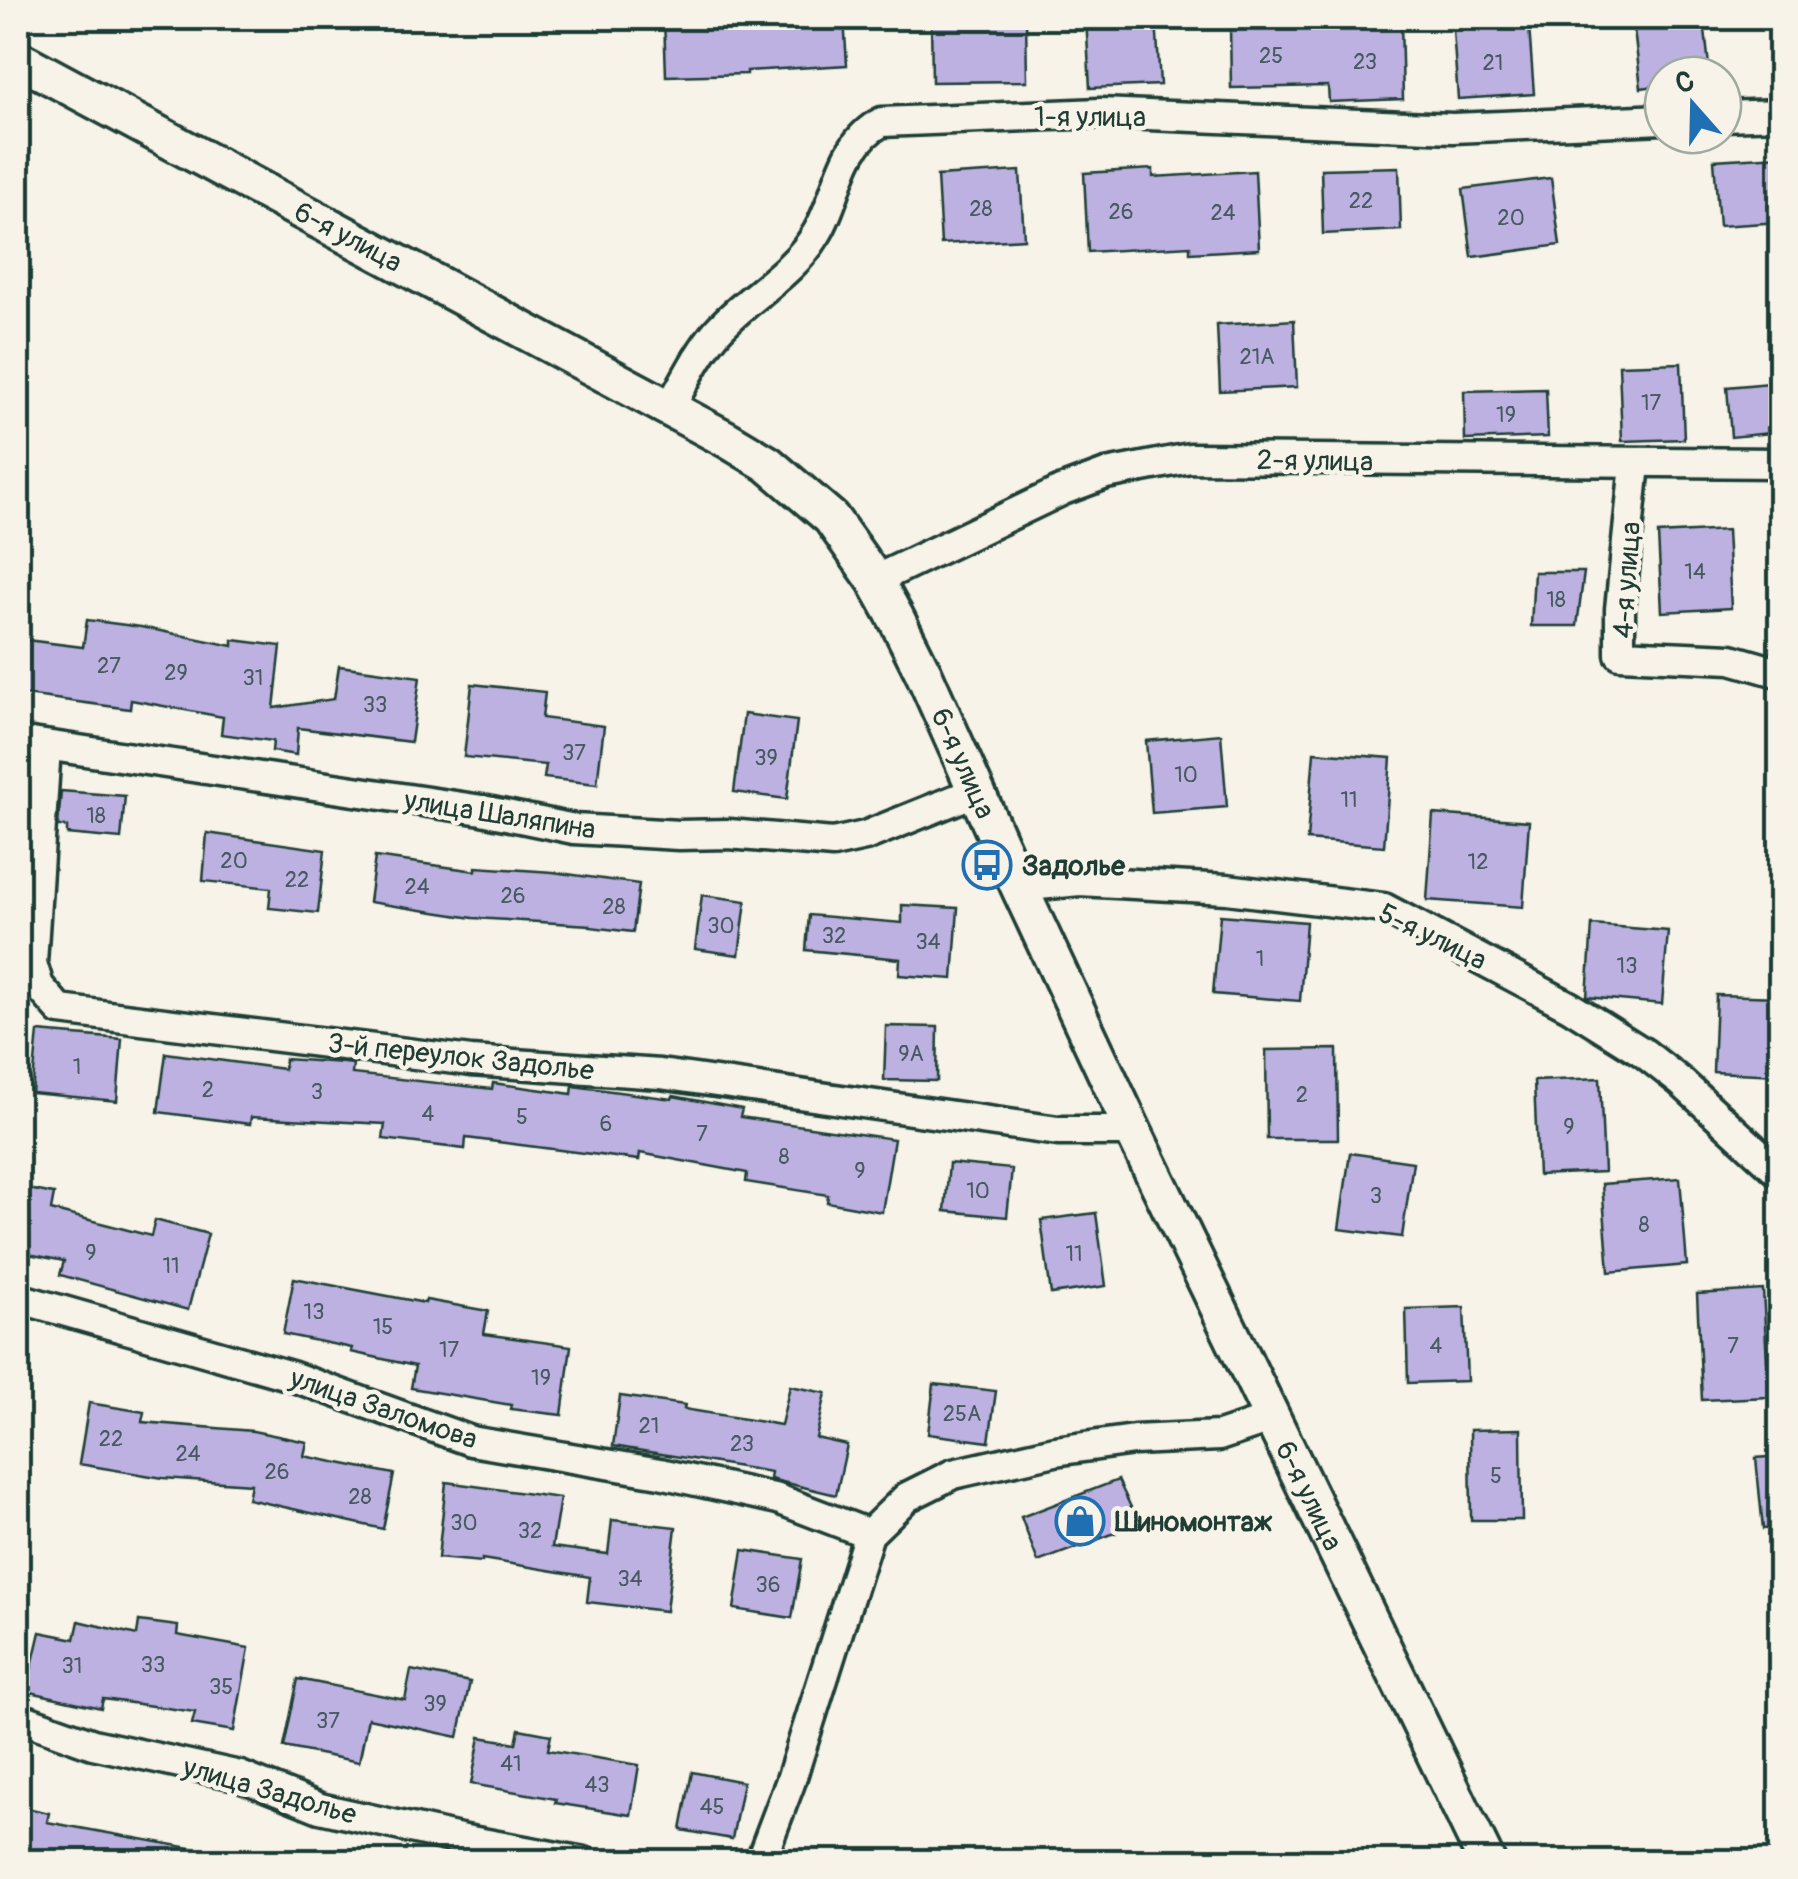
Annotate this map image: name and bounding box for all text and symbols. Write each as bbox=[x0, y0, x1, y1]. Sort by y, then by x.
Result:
house number: 25 bbox=[1259, 42, 1283, 70]
house number: 23 bbox=[1353, 48, 1377, 76]
house number: 21 bbox=[1483, 49, 1503, 77]
north arrow bbox=[1643, 55, 1743, 155]
text: С bbox=[1671, 64, 1699, 102]
street label: 1-я улица bbox=[1034, 100, 1146, 135]
house number: 22 bbox=[1349, 187, 1373, 215]
street label: 6-я улица bbox=[288, 194, 408, 281]
house number: 28 bbox=[969, 195, 993, 223]
house number: 26 bbox=[1108, 198, 1134, 226]
house number: 24 bbox=[1210, 199, 1236, 227]
house number: 20 bbox=[1497, 204, 1525, 232]
house number: 21А bbox=[1239, 343, 1275, 371]
house number: 17 bbox=[1641, 389, 1661, 417]
house number: 19 bbox=[1496, 401, 1516, 429]
street label: 2-я улица bbox=[1256, 443, 1374, 480]
street label: 4-я улица bbox=[1606, 520, 1649, 640]
house number: 14 bbox=[1684, 558, 1706, 586]
house number: 18 bbox=[1546, 586, 1566, 614]
house number: 27 bbox=[97, 652, 121, 680]
house number: 29 bbox=[164, 659, 188, 687]
house number: 31 bbox=[243, 664, 263, 692]
house number: 33 bbox=[363, 691, 387, 719]
street label: 6-я улица bbox=[923, 703, 1002, 824]
house number: 37 bbox=[562, 739, 586, 767]
house number: 39 bbox=[754, 744, 778, 772]
house number: 10 bbox=[1174, 761, 1198, 789]
street label: улица Шаляпина bbox=[401, 783, 598, 848]
house number: 11 bbox=[1340, 786, 1358, 814]
house number: 18 bbox=[86, 802, 106, 830]
bus stop icon: Задолье bbox=[961, 839, 1013, 891]
house number: 20 bbox=[220, 847, 248, 875]
house number: 12 bbox=[1468, 848, 1488, 876]
place label: Задолье bbox=[1022, 849, 1126, 884]
house number: 22 bbox=[285, 866, 309, 894]
house number: 24 bbox=[404, 873, 430, 901]
house number: 26 bbox=[500, 882, 526, 910]
house number: 28 bbox=[602, 893, 626, 921]
street label: 5-я улица bbox=[1373, 896, 1492, 979]
house number: 30 bbox=[707, 912, 735, 940]
house number: 32 bbox=[822, 922, 846, 950]
house number: 34 bbox=[915, 928, 941, 956]
house number: 1 bbox=[1256, 945, 1264, 973]
house number: 13 bbox=[1617, 952, 1637, 980]
street label: 3-й переулок Задолье bbox=[326, 1026, 596, 1089]
house number: 9А bbox=[898, 1040, 924, 1068]
house number: 1 bbox=[73, 1053, 81, 1081]
house number: 2 bbox=[202, 1076, 214, 1104]
house number: 3 bbox=[311, 1078, 323, 1106]
house number: 2 bbox=[1296, 1081, 1308, 1109]
house number: 4 bbox=[422, 1100, 435, 1128]
house number: 5 bbox=[516, 1103, 528, 1131]
house number: 6 bbox=[600, 1110, 612, 1138]
house number: 9 bbox=[1563, 1113, 1575, 1141]
house number: 7 bbox=[696, 1120, 708, 1148]
house number: 8 bbox=[778, 1143, 790, 1171]
house number: 9 bbox=[854, 1157, 866, 1185]
house number: 10 bbox=[966, 1177, 990, 1205]
house number: 3 bbox=[1370, 1182, 1382, 1210]
house number: 8 bbox=[1638, 1211, 1650, 1239]
house number: 9 bbox=[85, 1239, 97, 1267]
house number: 11 bbox=[1065, 1240, 1083, 1268]
house number: 11 bbox=[162, 1252, 180, 1280]
house number: 13 bbox=[304, 1298, 324, 1326]
house number: 15 bbox=[373, 1313, 393, 1341]
house number: 4 bbox=[1430, 1332, 1443, 1360]
house number: 7 bbox=[1727, 1332, 1739, 1360]
house number: 17 bbox=[439, 1336, 459, 1364]
street label: улица Заломова bbox=[284, 1361, 482, 1458]
house number: 19 bbox=[531, 1364, 551, 1392]
house number: 25А bbox=[943, 1400, 981, 1428]
house number: 21 bbox=[639, 1412, 659, 1440]
house number: 22 bbox=[99, 1425, 123, 1453]
house number: 23 bbox=[730, 1430, 754, 1458]
street label: 6-я улица bbox=[1267, 1436, 1349, 1557]
house number: 24 bbox=[175, 1440, 201, 1468]
house number: 26 bbox=[264, 1458, 290, 1486]
house number: 5 bbox=[1490, 1462, 1502, 1490]
house number: 28 bbox=[348, 1483, 372, 1511]
shop icon: Шиномонтаж bbox=[1054, 1495, 1106, 1547]
place label: Шиномонтаж bbox=[1114, 1505, 1273, 1540]
house number: 30 bbox=[450, 1509, 478, 1537]
house number: 32 bbox=[518, 1517, 542, 1545]
house number: 34 bbox=[617, 1565, 643, 1593]
house number: 36 bbox=[755, 1571, 781, 1599]
house number: 33 bbox=[141, 1651, 165, 1679]
house number: 31 bbox=[62, 1652, 82, 1680]
house number: 35 bbox=[209, 1673, 233, 1701]
house number: 39 bbox=[423, 1690, 447, 1718]
house number: 37 bbox=[316, 1707, 340, 1735]
street label: улица Задолье bbox=[178, 1750, 361, 1833]
house number: 41 bbox=[500, 1750, 522, 1778]
house number: 43 bbox=[584, 1771, 610, 1799]
house number: 45 bbox=[700, 1793, 724, 1821]

